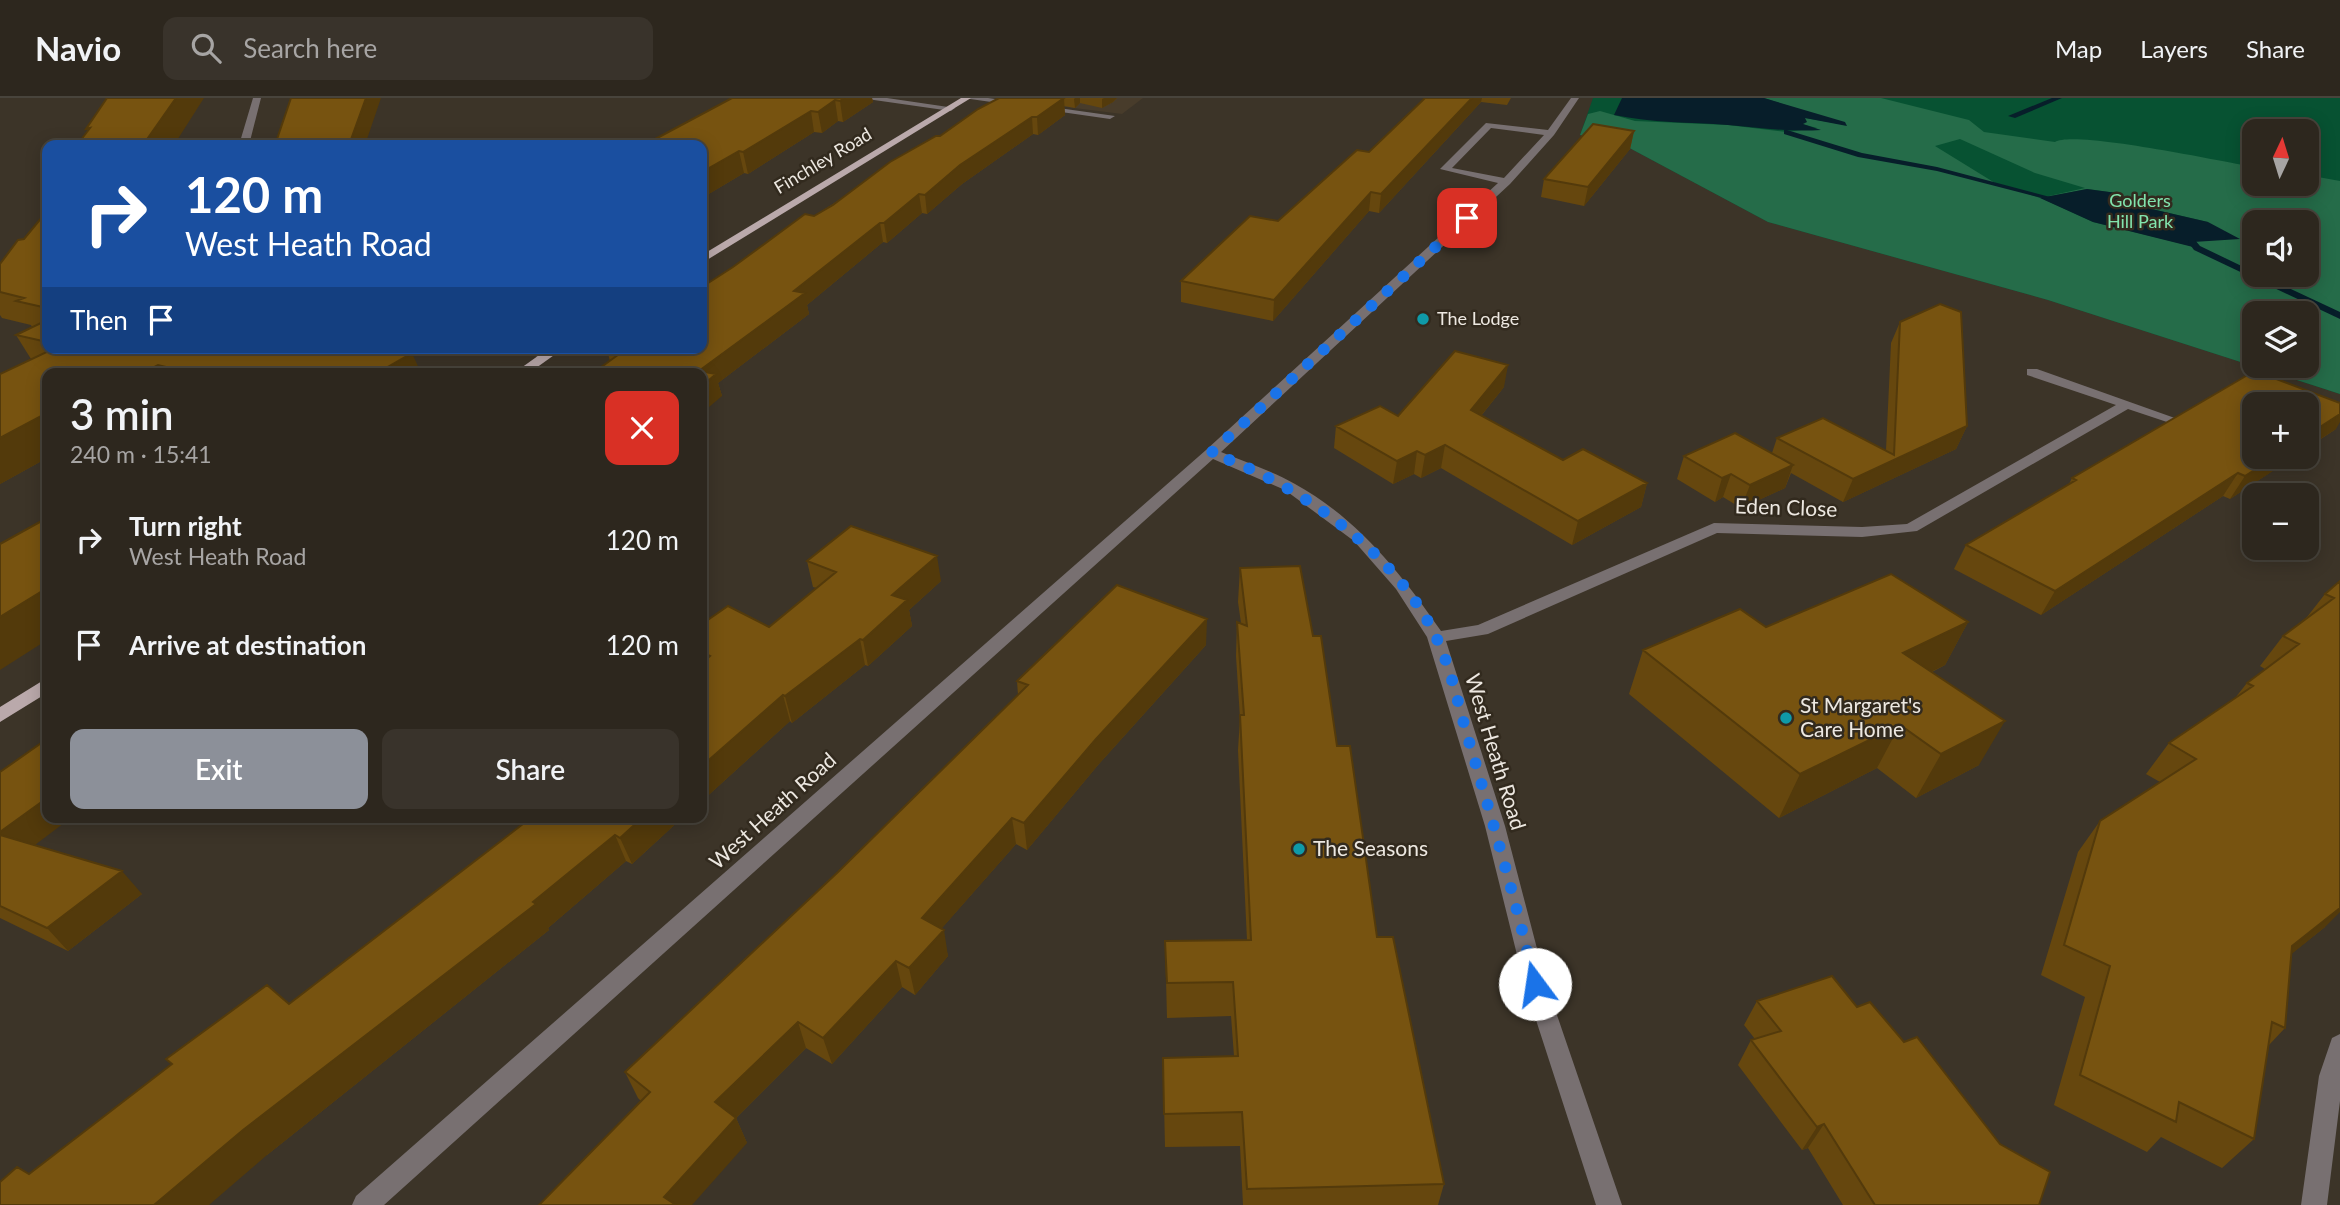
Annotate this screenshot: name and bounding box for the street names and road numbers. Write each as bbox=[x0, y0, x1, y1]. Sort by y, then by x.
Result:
street label: Finchley Road bbox=[770, 122, 875, 198]
street label: Eden Close bbox=[1734, 492, 1838, 521]
street label: West Heath Road bbox=[1461, 670, 1532, 833]
street label: West Heath Road bbox=[703, 746, 841, 873]

